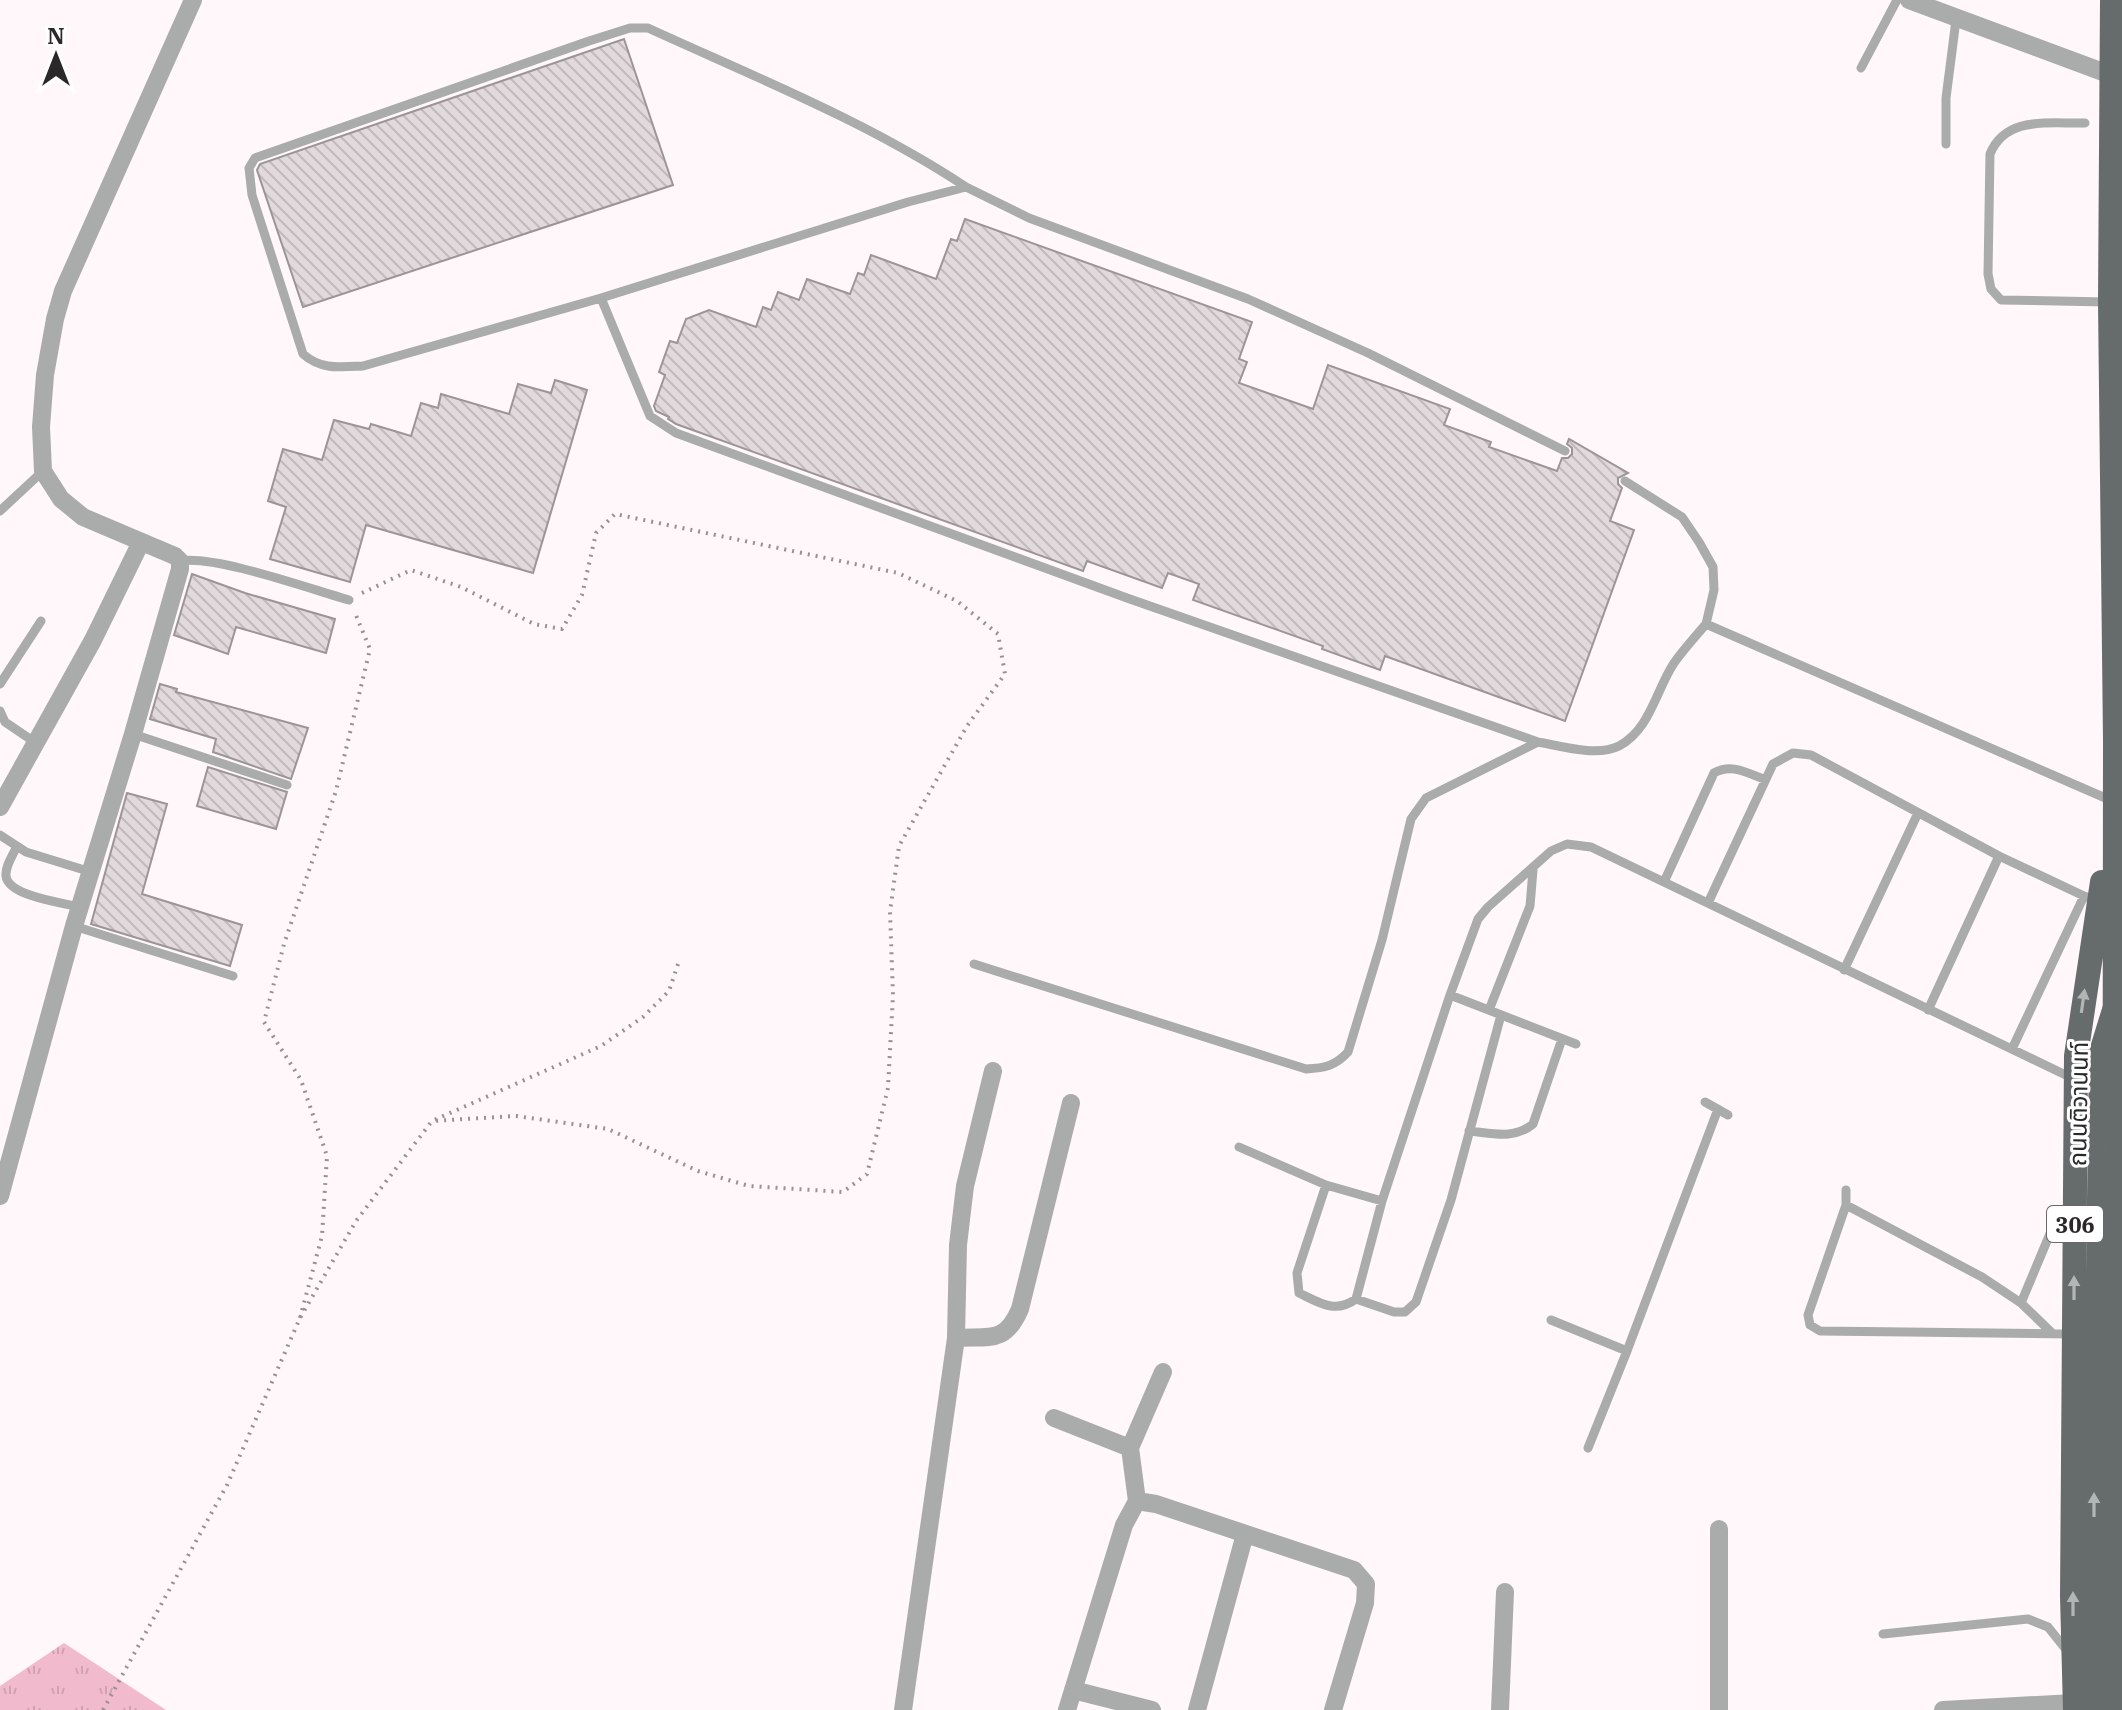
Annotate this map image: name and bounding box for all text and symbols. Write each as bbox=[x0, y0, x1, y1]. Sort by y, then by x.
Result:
north arrow bbox=[16, 16, 96, 96]
text: N bbox=[47, 21, 65, 50]
one-way arrow bbox=[2077, 988, 2090, 1013]
street label: ถนนติวานนท์ bbox=[2061, 1041, 2095, 1167]
road number: 306 bbox=[2047, 1206, 2103, 1242]
one-way arrow bbox=[2068, 1275, 2080, 1300]
one-way arrow bbox=[2088, 1492, 2100, 1517]
one-way arrow bbox=[2066, 1591, 2079, 1616]

